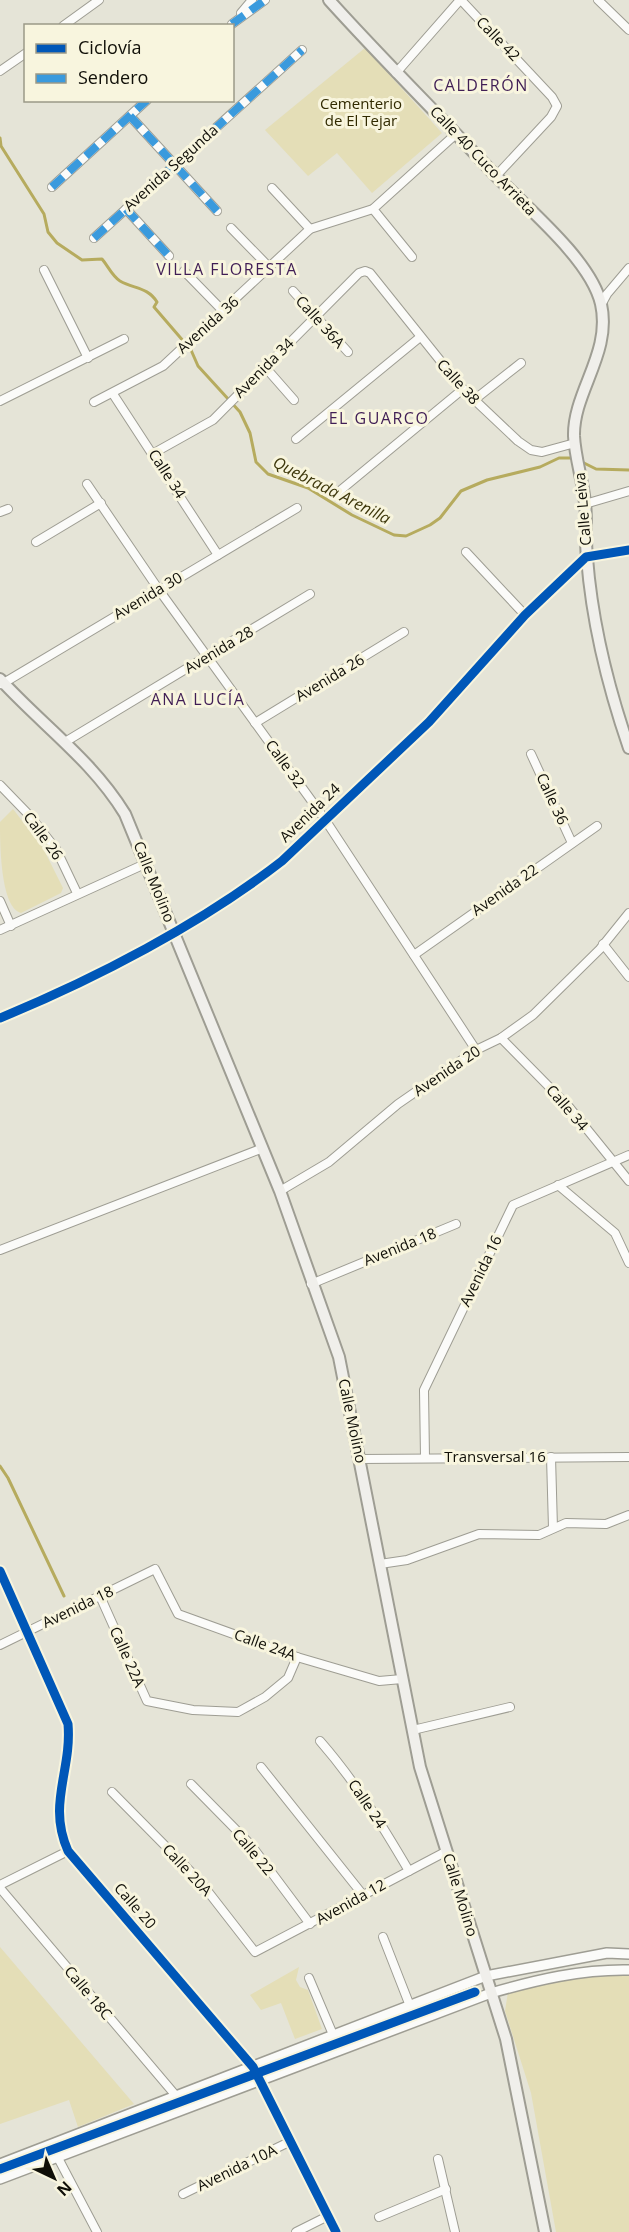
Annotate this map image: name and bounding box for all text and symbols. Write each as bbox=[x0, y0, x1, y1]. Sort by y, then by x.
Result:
street label: Calle 42 bbox=[472, 12, 525, 65]
legend bbox=[24, 24, 234, 102]
text: Ciclovía bbox=[78, 35, 141, 59]
text: Sendero bbox=[78, 65, 148, 89]
district label: CALDERÓN bbox=[433, 74, 529, 96]
park label: Cementerio de El Tejar bbox=[320, 93, 402, 130]
street label: Calle 40 Cuco Arrieta bbox=[426, 101, 541, 219]
street label: Avenida Segunda bbox=[119, 120, 222, 215]
district label: VILLA FLORESTA bbox=[156, 258, 298, 280]
street label: Avenida 36 bbox=[172, 291, 243, 357]
street label: Calle 36A bbox=[292, 291, 350, 352]
street label: Avenida 34 bbox=[229, 333, 298, 402]
street label: Calle 38 bbox=[433, 354, 485, 408]
district label: EL GUARCO bbox=[329, 407, 429, 429]
street label: Calle 34 bbox=[145, 445, 191, 502]
water label: Quebrada Arenilla bbox=[269, 451, 395, 529]
street label: Calle Leiva bbox=[569, 472, 595, 547]
street label: Avenida 30 bbox=[109, 567, 186, 624]
street label: Avenida 28 bbox=[180, 621, 257, 678]
street label: Avenida 26 bbox=[291, 649, 368, 706]
district label: ANA LUCÍA bbox=[151, 688, 245, 710]
street label: Calle 32 bbox=[262, 735, 310, 791]
street label: Calle 36 bbox=[532, 769, 574, 828]
street label: Avenida 24 bbox=[275, 778, 344, 846]
street label: Calle 26 bbox=[20, 807, 68, 863]
street label: Calle Molino bbox=[130, 838, 180, 925]
street label: Avenida 22 bbox=[467, 859, 542, 919]
street label: Avenida 20 bbox=[409, 1040, 484, 1100]
street label: Calle 34 bbox=[542, 1080, 594, 1135]
street label: Avenida 18 bbox=[360, 1222, 439, 1270]
street label: Avenida 16 bbox=[454, 1232, 506, 1310]
street label: Calle Molino bbox=[334, 1377, 372, 1465]
street label: Transversal 16 bbox=[444, 1446, 546, 1466]
street label: Avenida 18 bbox=[39, 1580, 117, 1632]
street label: Calle 22A bbox=[106, 1623, 150, 1691]
street label: Calle 24A bbox=[232, 1624, 299, 1665]
street label: Calle 24 bbox=[344, 1775, 392, 1832]
street label: Calle 22 bbox=[228, 1824, 279, 1879]
street label: Calle 20A bbox=[158, 1839, 217, 1900]
street label: Calle Molino bbox=[439, 1851, 483, 1939]
street label: Avenida 12 bbox=[312, 1874, 389, 1929]
street label: Calle 20 bbox=[110, 1878, 161, 1933]
street label: Calle 18C bbox=[60, 1961, 117, 2023]
street label: Avenida 10A bbox=[193, 2139, 280, 2195]
north arrow bbox=[24, 2148, 84, 2208]
text: N bbox=[52, 2176, 77, 2201]

